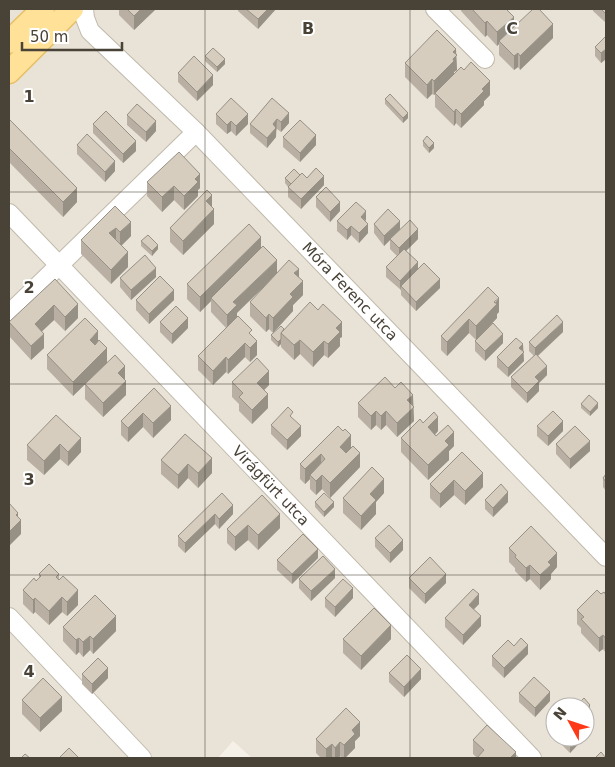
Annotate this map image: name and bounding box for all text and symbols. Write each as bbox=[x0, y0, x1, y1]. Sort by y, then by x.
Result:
text: B bbox=[302, 19, 314, 38]
text: C bbox=[506, 19, 518, 38]
scale bar bbox=[22, 20, 122, 52]
text: 50 m bbox=[30, 28, 68, 46]
text: 1 bbox=[23, 87, 35, 106]
street label: Móra Ferenc utca bbox=[298, 239, 401, 344]
text: 2 bbox=[23, 278, 35, 297]
street label: Virágfürt utca bbox=[228, 442, 313, 529]
text: 3 bbox=[23, 470, 35, 489]
text: 4 bbox=[23, 662, 35, 681]
north arrow bbox=[545, 697, 595, 747]
text: N bbox=[550, 704, 570, 723]

